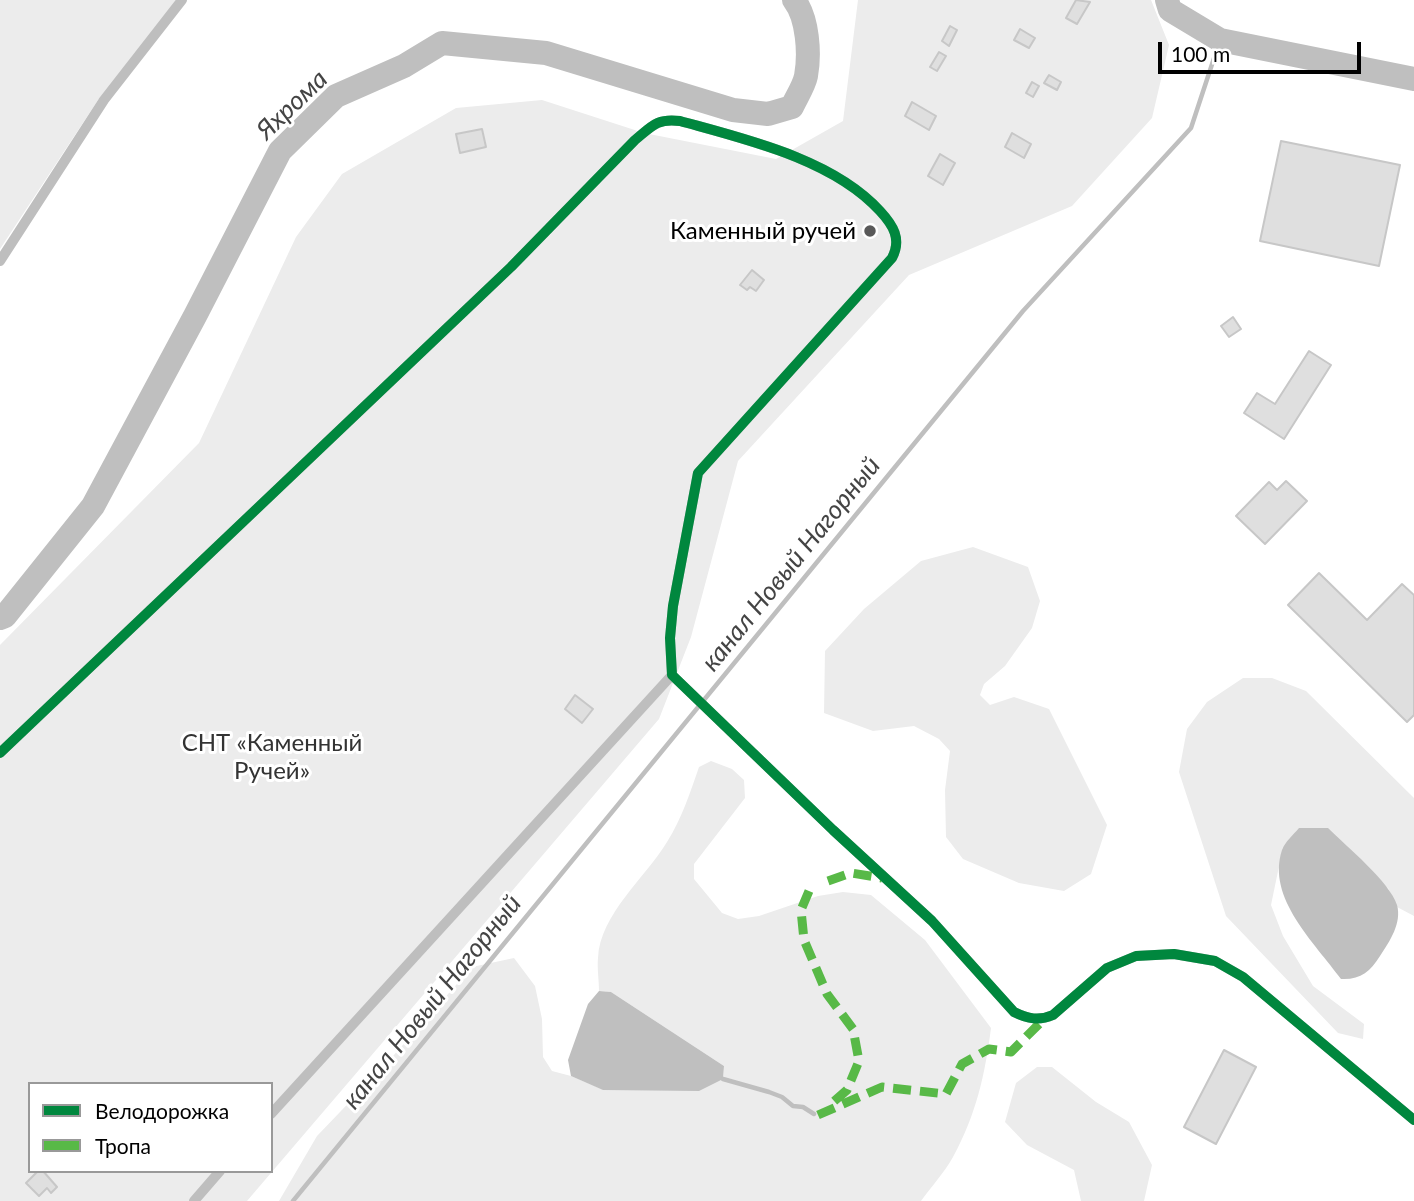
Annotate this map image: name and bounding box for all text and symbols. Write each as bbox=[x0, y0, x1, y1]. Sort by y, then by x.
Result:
scale bar bbox=[1162, 28, 1365, 72]
text: 100 m bbox=[1171, 41, 1230, 66]
water label: Яхрома bbox=[250, 64, 334, 146]
place label: Каменный ручей bbox=[670, 217, 856, 245]
marker: Каменный ручей bbox=[862, 223, 878, 239]
water label: канал Новый Нагорный bbox=[695, 451, 887, 677]
park label: СНТ «Каменный Ручей» bbox=[182, 729, 362, 785]
water label: канал Новый Нагорный bbox=[336, 889, 528, 1115]
legend bbox=[28, 1082, 273, 1173]
text: Велодорожка bbox=[95, 1098, 229, 1123]
text: Тропа bbox=[95, 1133, 151, 1158]

